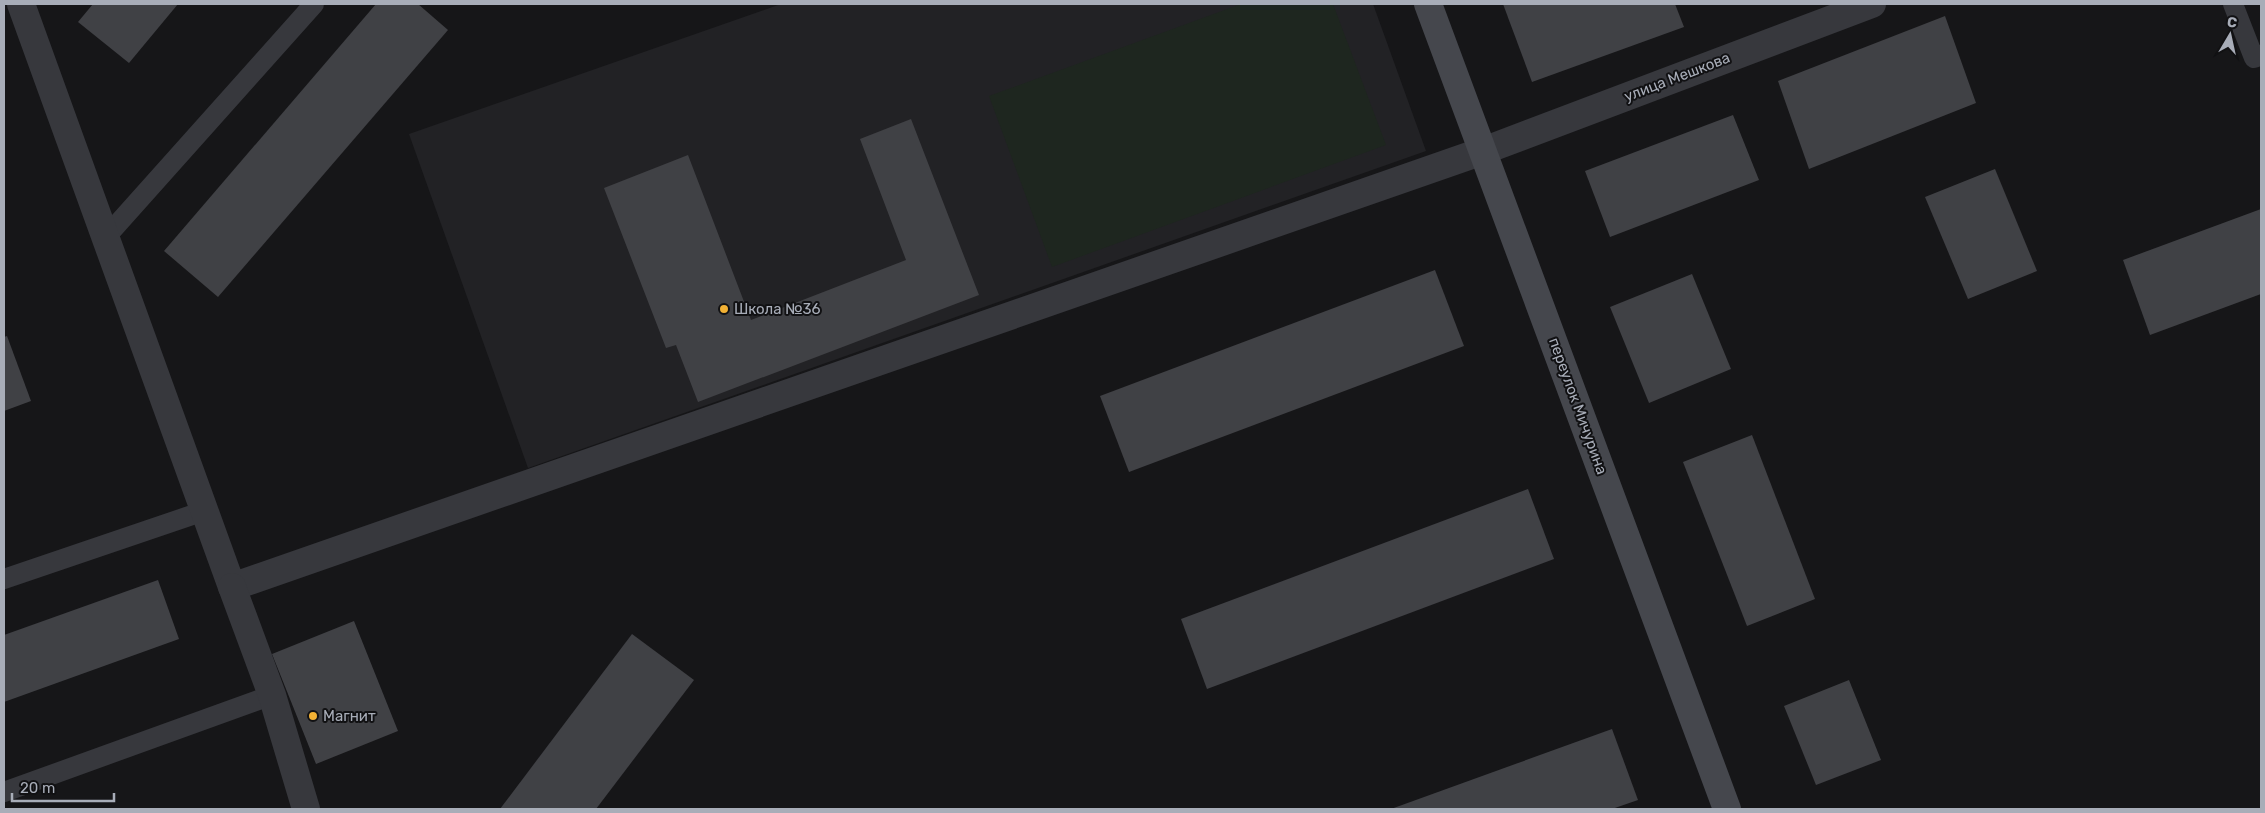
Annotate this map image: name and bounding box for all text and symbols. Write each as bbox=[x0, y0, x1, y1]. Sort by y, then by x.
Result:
north arrow bbox=[2205, 10, 2255, 60]
text: С bbox=[2226, 13, 2238, 32]
street label: улица Мешкова bbox=[1622, 49, 1732, 105]
place label: Школа №36 bbox=[734, 300, 821, 318]
marker: Школа №36 bbox=[718, 303, 730, 315]
street label: переулок Мичурина bbox=[1545, 335, 1611, 477]
place label: Магнит bbox=[323, 707, 376, 725]
marker: Магнит bbox=[307, 710, 319, 722]
scale bar bbox=[12, 770, 115, 802]
text: 20 m bbox=[20, 779, 55, 797]

